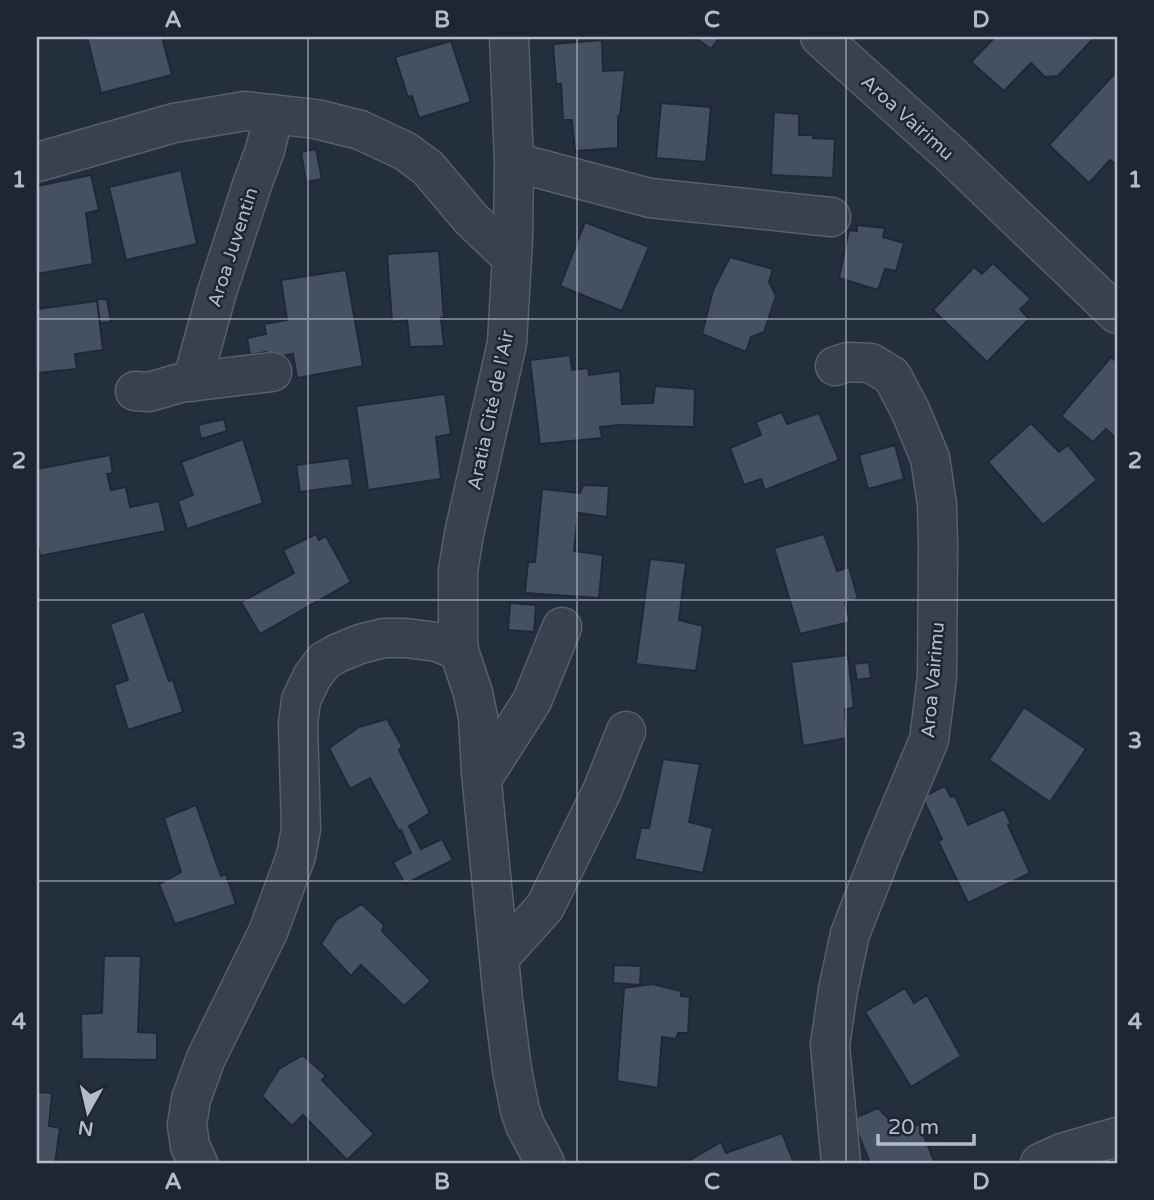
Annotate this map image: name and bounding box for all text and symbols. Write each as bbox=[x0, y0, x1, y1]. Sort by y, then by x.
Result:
text: A bbox=[164, 6, 182, 34]
text: B bbox=[434, 6, 450, 34]
text: C bbox=[704, 6, 720, 34]
text: D bbox=[972, 6, 990, 34]
street label: Aroa Vairimu bbox=[857, 71, 958, 165]
text: 1 bbox=[12, 166, 26, 194]
text: 1 bbox=[1128, 166, 1142, 194]
street label: Aroa Juventin bbox=[203, 185, 263, 310]
street label: Aratia Cité de l'Air bbox=[463, 328, 519, 492]
text: 2 bbox=[12, 447, 26, 475]
text: 2 bbox=[1128, 447, 1142, 475]
street label: Aroa Vairimu bbox=[917, 621, 949, 739]
text: 3 bbox=[12, 727, 26, 755]
text: 3 bbox=[1128, 727, 1142, 755]
text: 4 bbox=[12, 1008, 27, 1036]
text: 4 bbox=[1128, 1008, 1143, 1036]
north arrow bbox=[52, 1078, 122, 1148]
scale bar bbox=[878, 1102, 974, 1146]
text: 20 m bbox=[888, 1115, 939, 1140]
text: N bbox=[77, 1116, 95, 1140]
text: A bbox=[164, 1168, 182, 1196]
text: B bbox=[434, 1168, 450, 1196]
text: C bbox=[704, 1168, 720, 1196]
text: D bbox=[972, 1168, 990, 1196]

